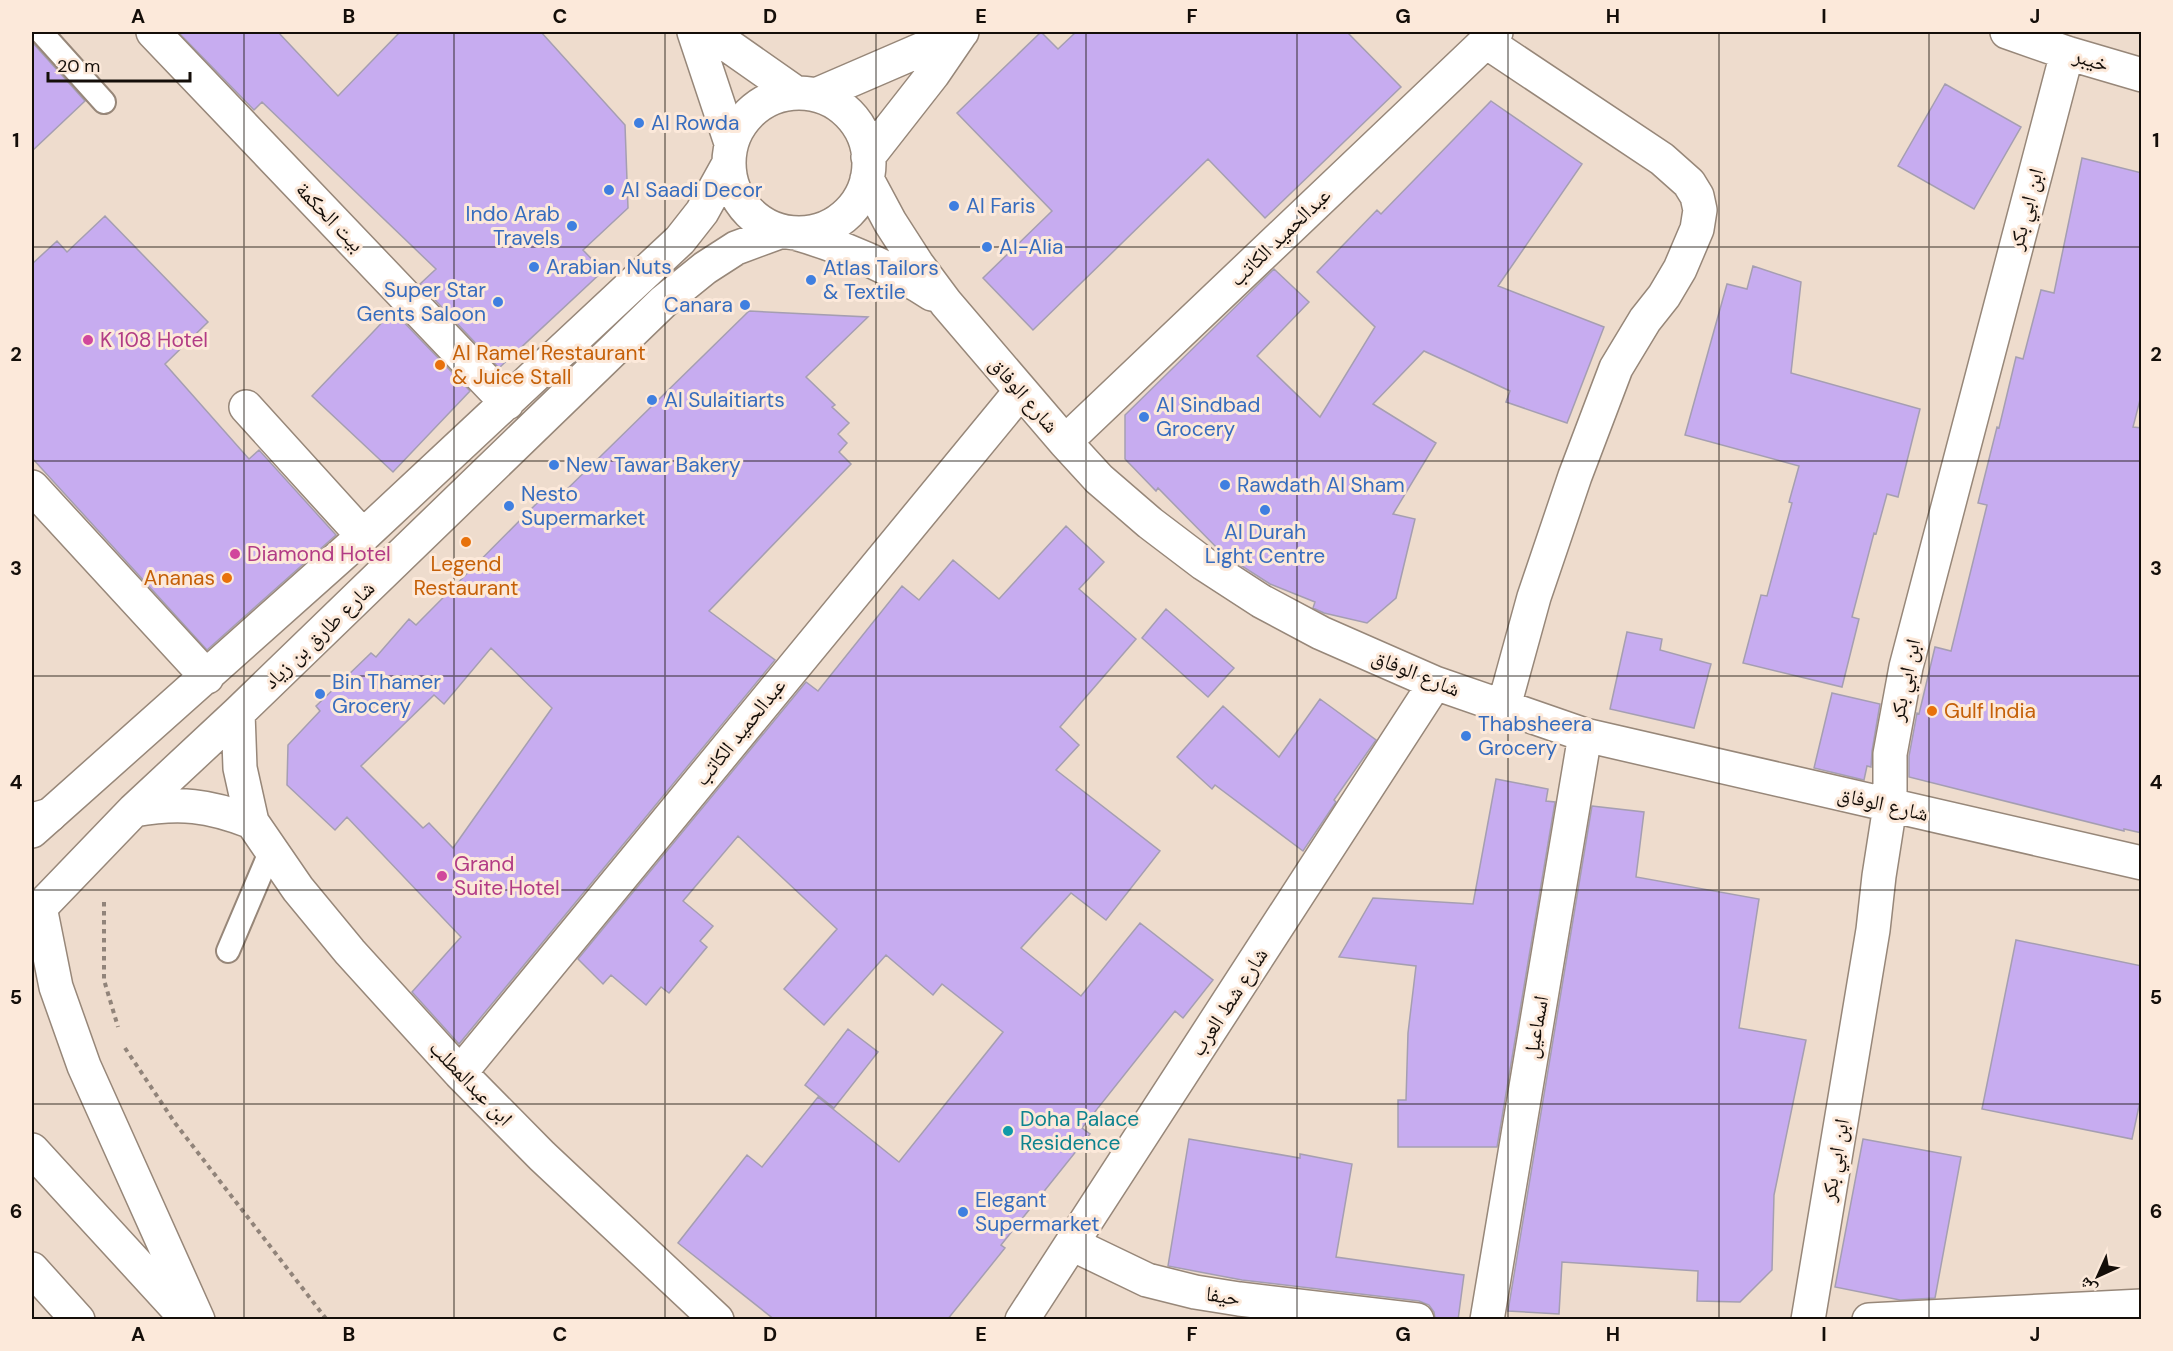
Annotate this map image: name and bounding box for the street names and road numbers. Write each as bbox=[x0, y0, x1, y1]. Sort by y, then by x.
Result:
street label: خيبر bbox=[2069, 41, 2112, 79]
street label: ابن ابي بكر bbox=[2001, 165, 2053, 254]
street label: بيت الحكمة bbox=[290, 176, 370, 258]
street label: عبدالحميد الكاتب bbox=[1223, 181, 1337, 292]
street label: شارع الوفاق bbox=[983, 351, 1065, 439]
street label: شارع طارق بن زياد bbox=[257, 575, 381, 695]
street label: ابن ابي بكر bbox=[1882, 636, 1930, 725]
street label: شارع الوفاق bbox=[1368, 643, 1464, 703]
street label: عبدالحميد الكاتب bbox=[688, 672, 792, 792]
street label: شارع الوفاق bbox=[1835, 780, 1931, 828]
street label: شارع شط العرب bbox=[1183, 942, 1275, 1062]
street label: اسماعيل bbox=[1517, 993, 1555, 1061]
street label: ابن عبدالمطلب bbox=[423, 1034, 519, 1132]
street label: ابن ابي بكر bbox=[1814, 1117, 1858, 1205]
street label: حيفا bbox=[1204, 1279, 1242, 1313]

